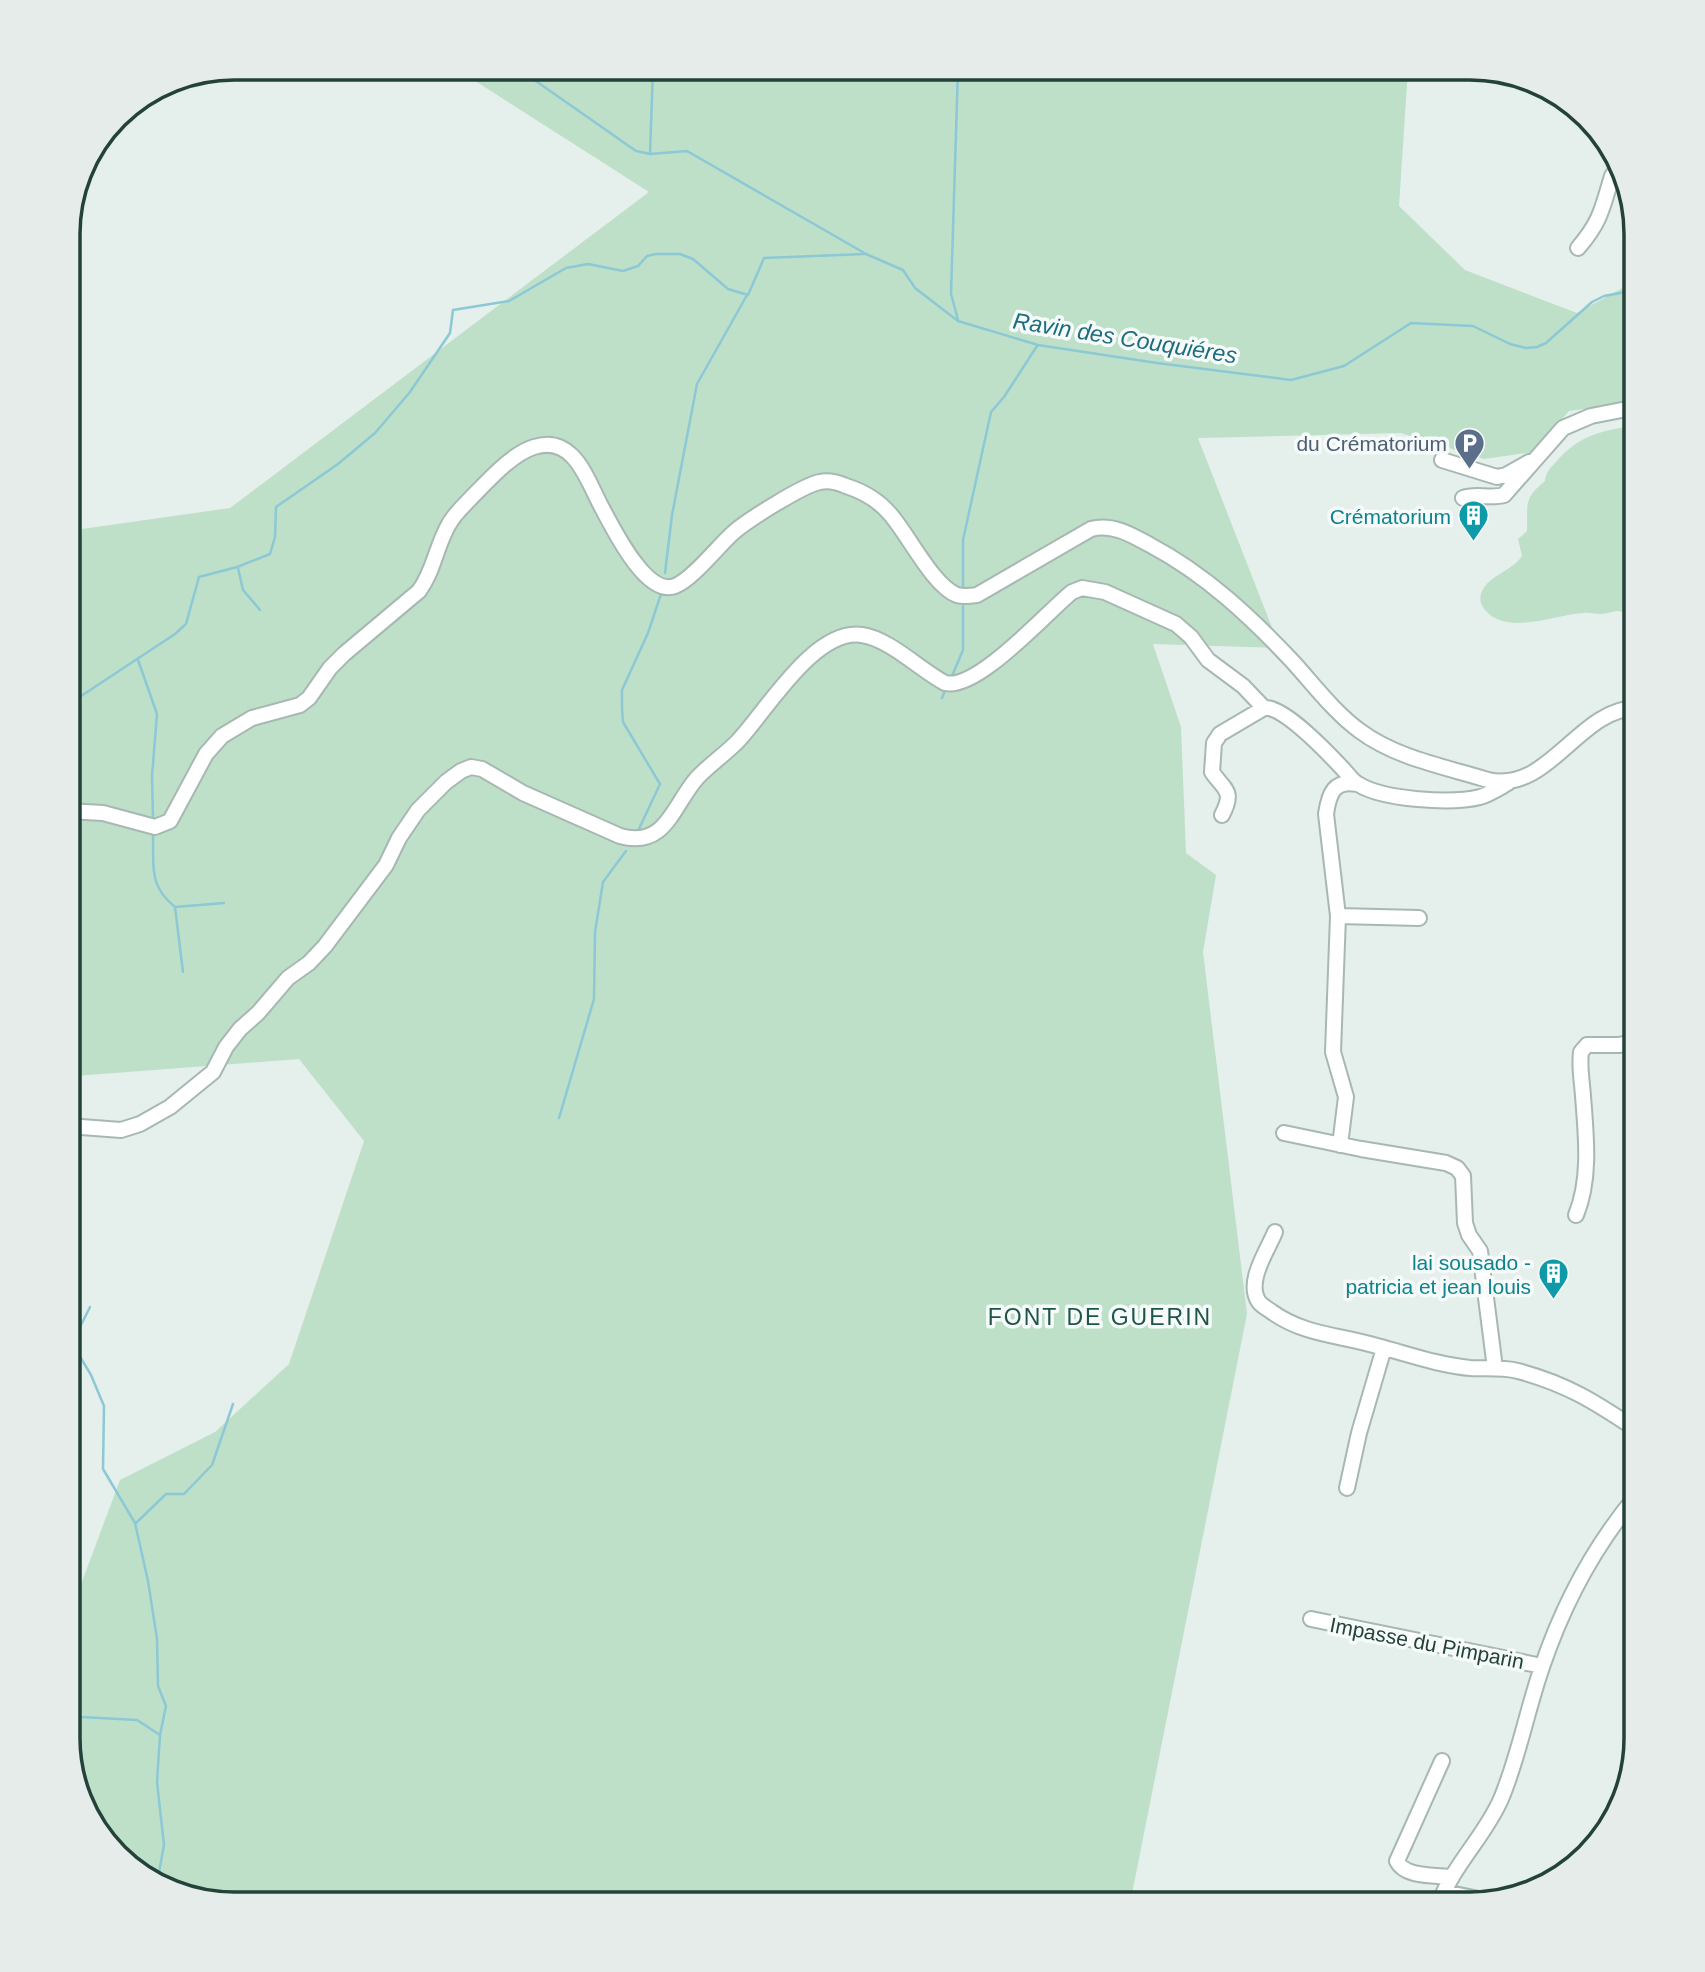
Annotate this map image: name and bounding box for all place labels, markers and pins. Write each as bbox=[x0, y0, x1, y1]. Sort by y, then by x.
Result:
parking icon: du Crématorium bbox=[1453, 426, 1487, 470]
place label: du Crématorium bbox=[1296, 432, 1447, 455]
building icon: Crématorium bbox=[1457, 499, 1491, 543]
place label: Crématorium bbox=[1330, 505, 1451, 528]
place label: lai sousado - patricia et jean louis bbox=[1345, 1251, 1531, 1298]
building icon: lai sousado - patricia et jean louis bbox=[1537, 1257, 1571, 1301]

